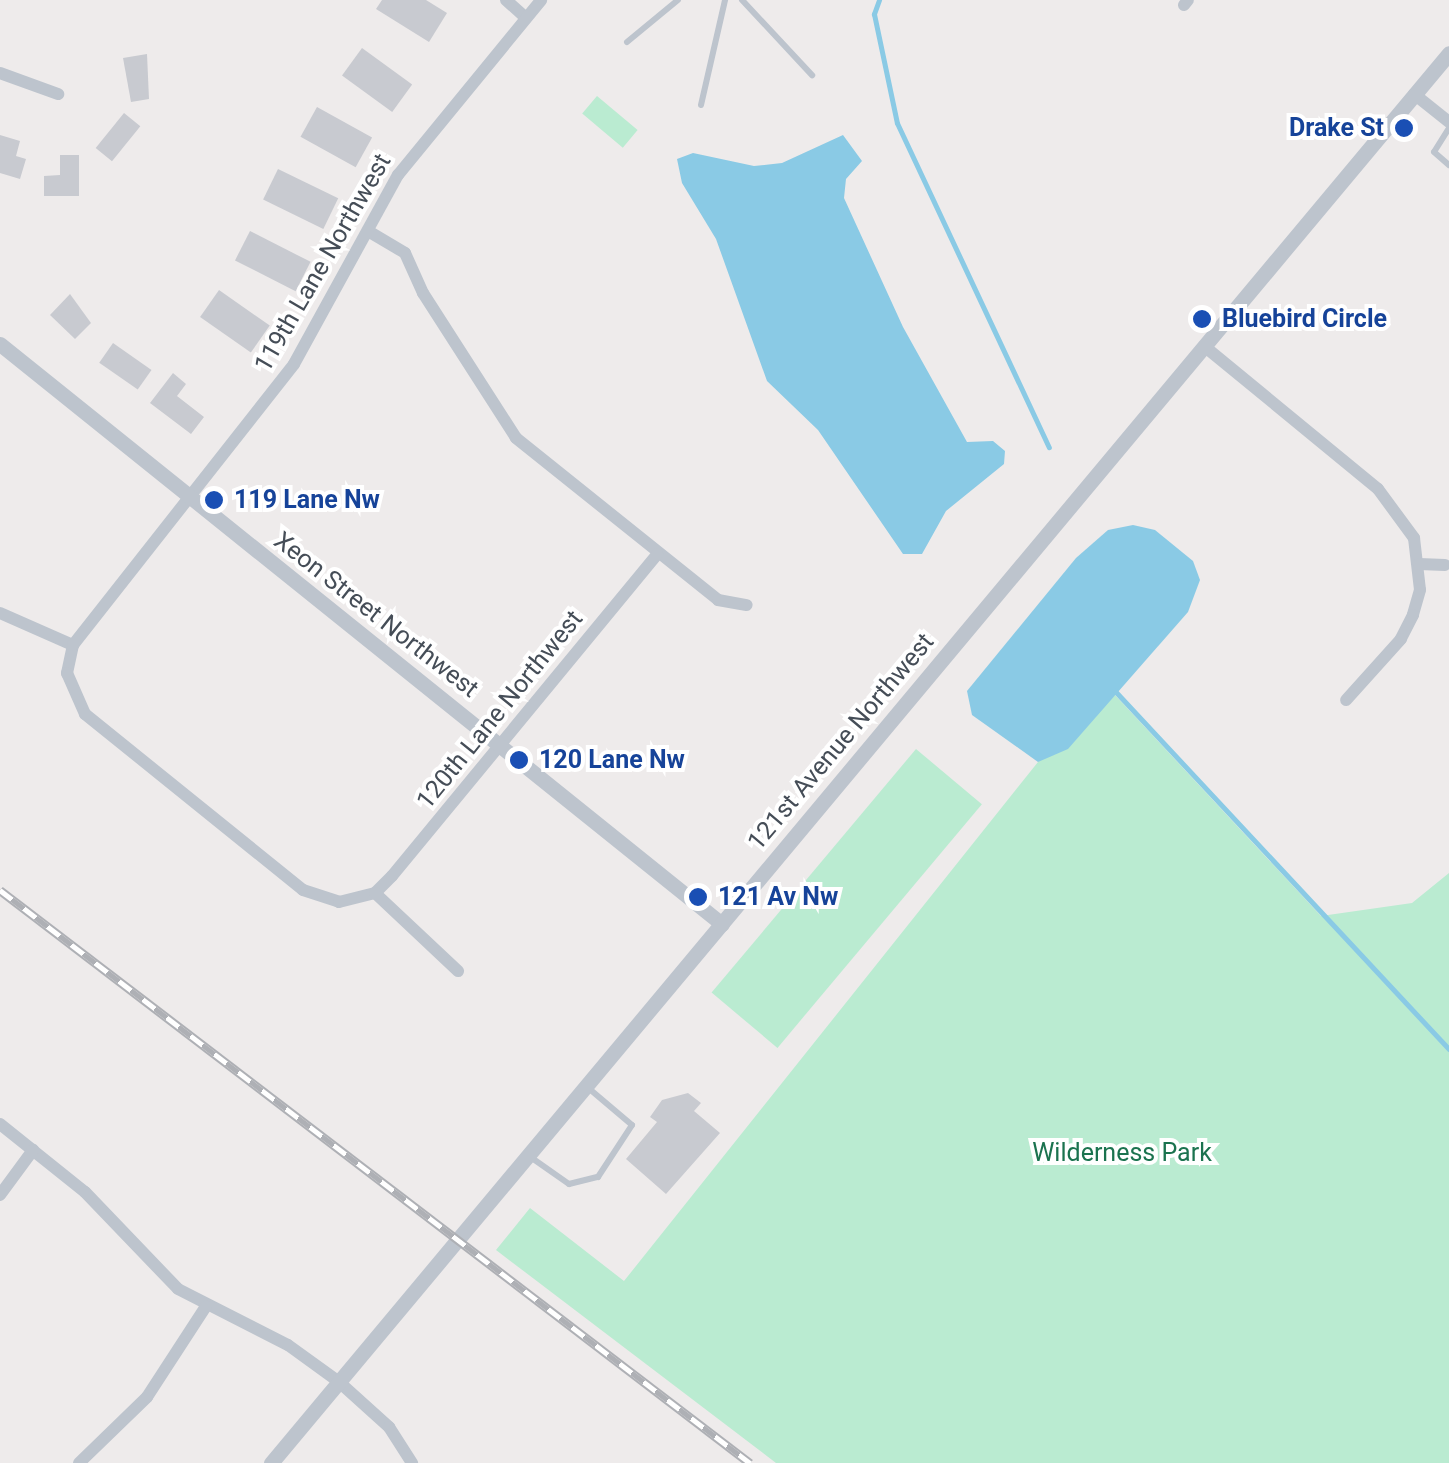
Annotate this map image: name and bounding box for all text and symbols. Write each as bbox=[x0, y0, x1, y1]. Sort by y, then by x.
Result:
place label: Drake St bbox=[1289, 113, 1384, 143]
marker: Drake St bbox=[1393, 117, 1415, 139]
street label: 119th Lane Northwest bbox=[248, 149, 398, 377]
place label: Bluebird Circle bbox=[1222, 304, 1387, 334]
marker: Bluebird Circle bbox=[1191, 308, 1213, 330]
place label: 119 Lane Nw bbox=[234, 485, 380, 515]
marker: 119 Lane Nw bbox=[203, 489, 225, 511]
street label: Xeon Street Northwest bbox=[268, 526, 484, 704]
street label: 120th Lane Northwest bbox=[411, 605, 589, 815]
street label: 121st Avenue Northwest bbox=[742, 628, 940, 856]
place label: 120 Lane Nw bbox=[539, 745, 685, 775]
marker: 120 Lane Nw bbox=[508, 749, 530, 771]
place label: 121 Av Nw bbox=[718, 882, 838, 912]
marker: 121 Av Nw bbox=[687, 886, 709, 908]
park label: Wilderness Park bbox=[1032, 1138, 1212, 1168]

